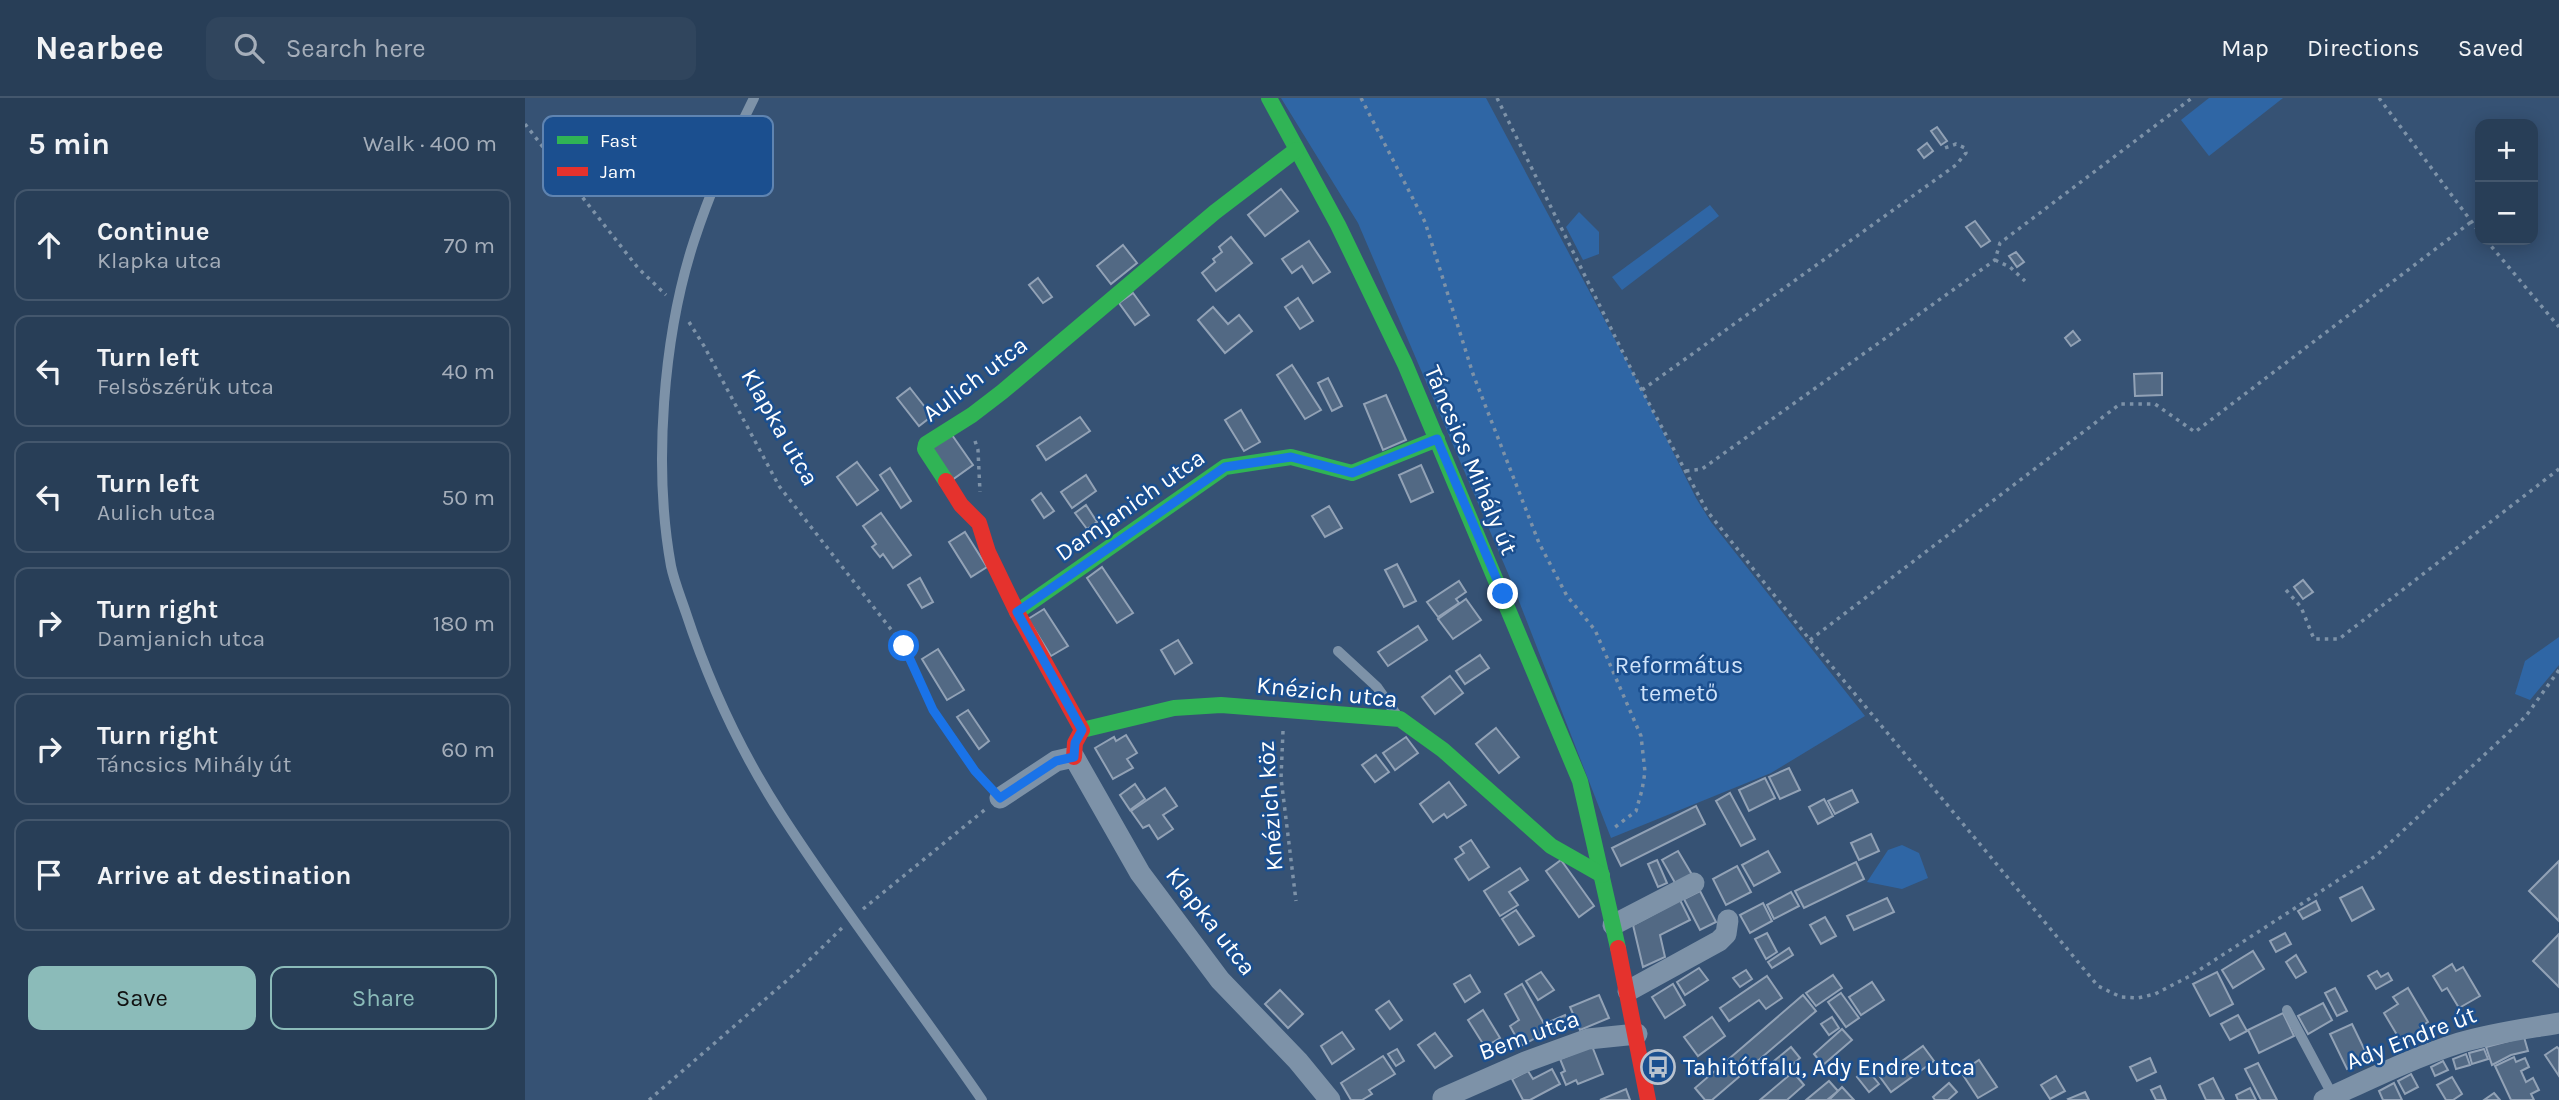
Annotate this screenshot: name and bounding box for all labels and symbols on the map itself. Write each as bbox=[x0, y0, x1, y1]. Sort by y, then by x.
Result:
legend bbox=[543, 116, 773, 196]
text: Fast bbox=[600, 130, 637, 152]
text: Jam bbox=[600, 161, 636, 183]
street label: Aulich utca bbox=[917, 331, 1033, 427]
street label: Táncsics Mihály út bbox=[1418, 361, 1524, 559]
street label: Klapka utca bbox=[735, 364, 825, 490]
street label: Damjanich utca bbox=[1050, 443, 1210, 567]
route end bbox=[1487, 578, 1518, 609]
route start bbox=[888, 630, 919, 661]
park label: Református temető bbox=[1615, 651, 1743, 707]
street label: Knézich utca bbox=[1255, 671, 1399, 713]
street label: Knézich köz bbox=[1251, 740, 1289, 872]
street label: Klapka utca bbox=[1160, 861, 1262, 981]
street label: Ady Endre út bbox=[2342, 1000, 2480, 1076]
street label: Bem utca bbox=[1475, 1004, 1583, 1066]
bus stop icon: Tahitótfalu, Ady Endre utca bbox=[1639, 1048, 1677, 1086]
place label: Tahitótfalu, Ady Endre utca bbox=[1683, 1053, 1975, 1081]

